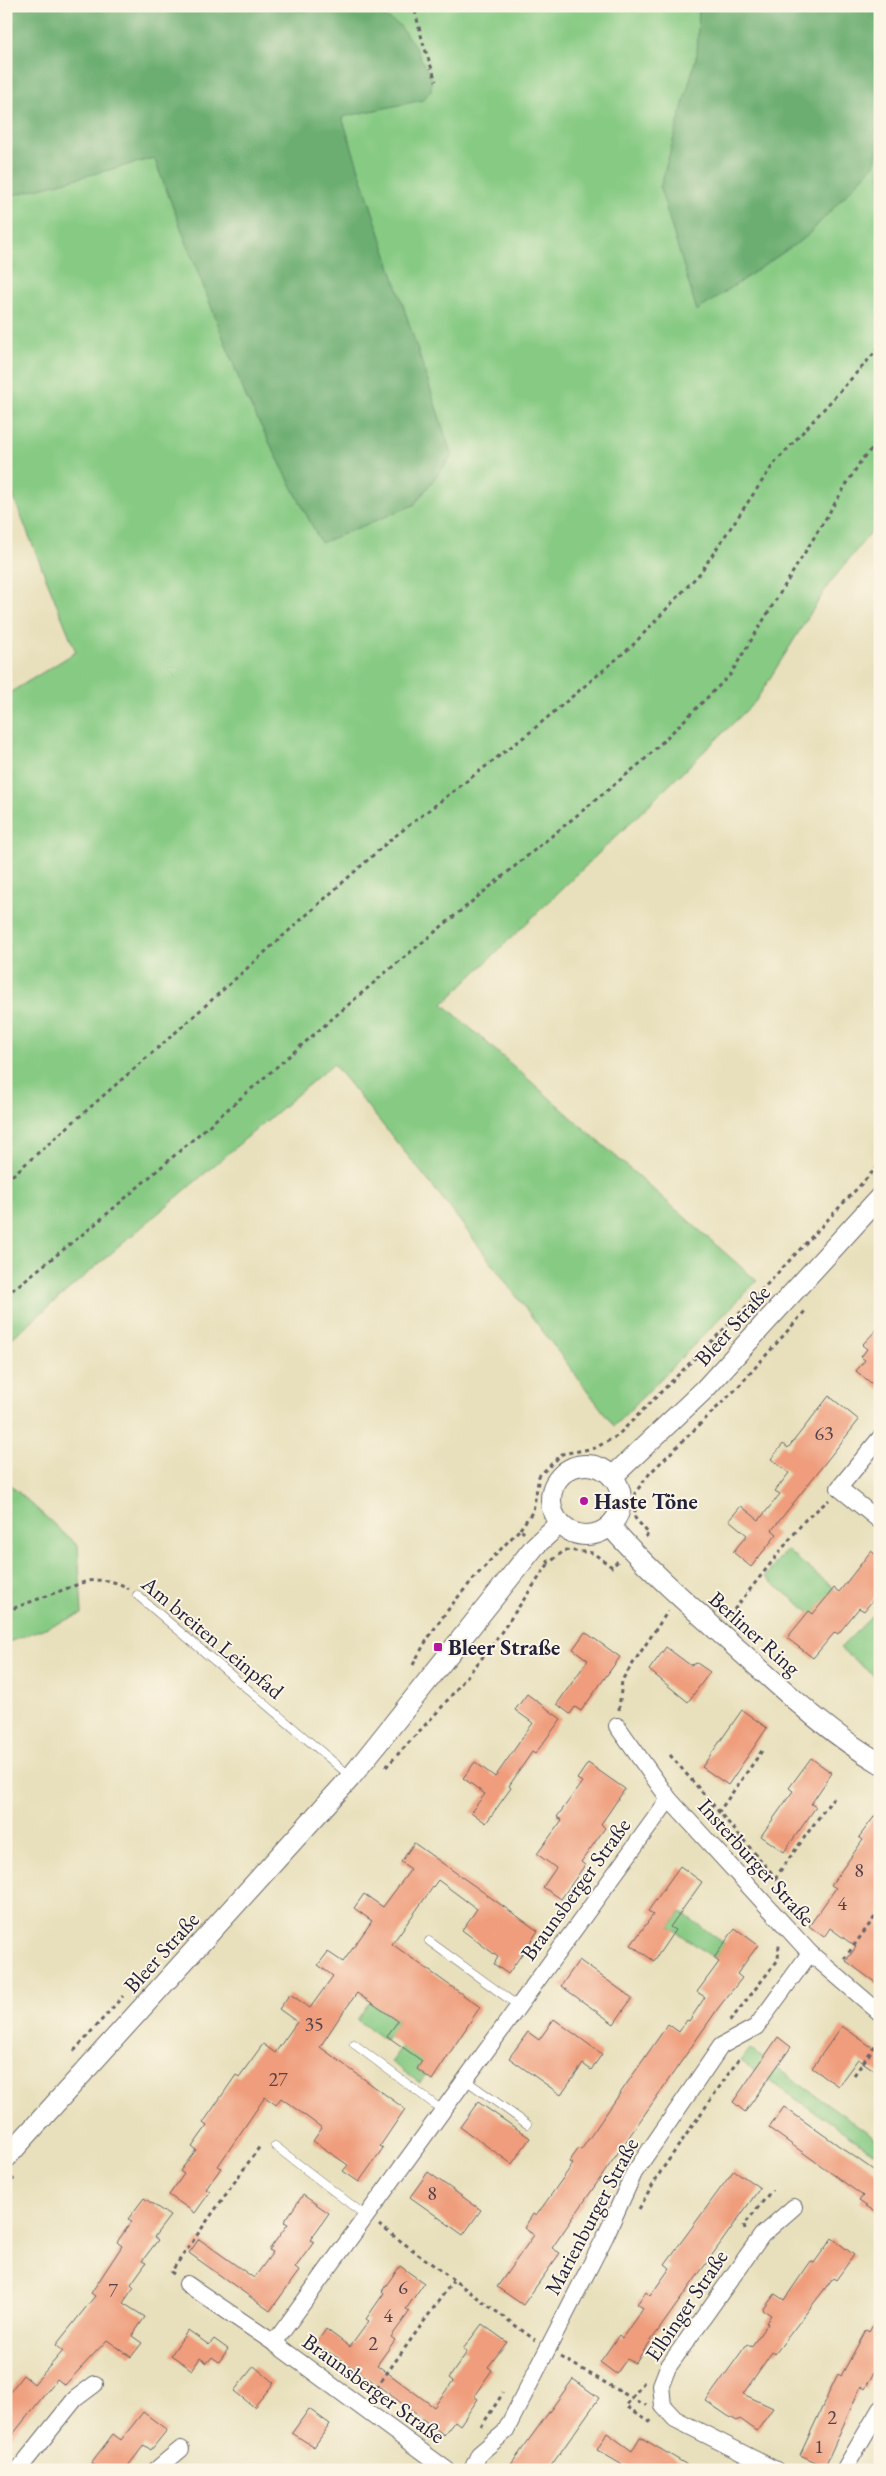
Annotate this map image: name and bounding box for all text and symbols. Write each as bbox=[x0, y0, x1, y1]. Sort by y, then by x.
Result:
street label: Bleer Straße bbox=[688, 1278, 777, 1372]
house number: 63 bbox=[814, 1420, 834, 1446]
place label: Haste Töne bbox=[594, 1487, 698, 1516]
marker: Haste Töne bbox=[578, 1495, 590, 1507]
street label: Am breiten Leinpfad bbox=[135, 1569, 290, 1706]
street label: Berliner Ring bbox=[703, 1585, 807, 1682]
place label: Bleer Straße bbox=[448, 1633, 560, 1662]
marker: Bleer Straße bbox=[432, 1641, 444, 1653]
street label: Insterburger Straße bbox=[692, 1792, 822, 1933]
street label: Braunsberger Straße bbox=[514, 1812, 637, 1966]
house number: 8 bbox=[854, 1857, 864, 1883]
house number: 4 bbox=[837, 1890, 847, 1916]
street label: Bleer Straße bbox=[117, 1905, 206, 1999]
house number: 35 bbox=[304, 2011, 324, 2037]
house number: 27 bbox=[268, 2066, 288, 2092]
street label: Marienburger Straße bbox=[538, 2132, 645, 2300]
house number: 8 bbox=[427, 2180, 437, 2206]
street label: Elbinger Straße bbox=[638, 2243, 735, 2367]
house number: 6 bbox=[398, 2274, 408, 2300]
house number: 7 bbox=[108, 2277, 118, 2303]
house number: 4 bbox=[383, 2302, 393, 2328]
street label: Braunsberger Straße bbox=[297, 2327, 451, 2450]
house number: 2 bbox=[368, 2330, 378, 2356]
house number: 2 bbox=[827, 2404, 837, 2430]
house number: 1 bbox=[814, 2433, 824, 2459]

